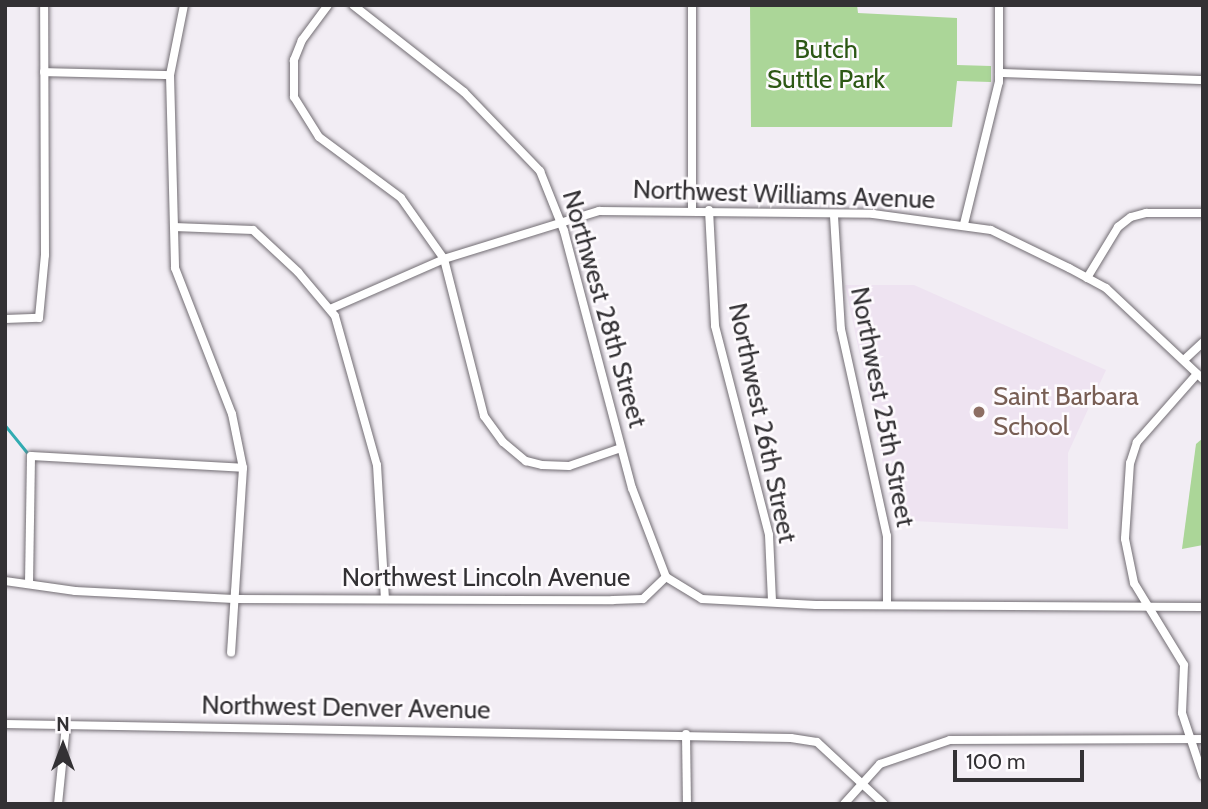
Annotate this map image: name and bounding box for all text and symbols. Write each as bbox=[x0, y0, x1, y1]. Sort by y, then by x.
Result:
park label: Butch Suttle Park bbox=[767, 34, 885, 96]
street label: Northwest Williams Avenue bbox=[632, 174, 936, 216]
street label: Northwest 28th Street bbox=[555, 187, 653, 431]
street label: Northwest 25th Street bbox=[843, 284, 921, 530]
street label: Northwest 26th Street bbox=[721, 300, 803, 546]
place label: Saint Barbara School bbox=[993, 381, 1139, 442]
marker: Saint Barbara School bbox=[971, 404, 987, 420]
street label: Northwest Lincoln Avenue bbox=[342, 562, 630, 594]
street label: Northwest Denver Avenue bbox=[201, 690, 491, 726]
north arrow bbox=[28, 711, 98, 781]
text: N bbox=[56, 713, 70, 736]
scale bar bbox=[956, 736, 1087, 780]
text: 100 m bbox=[966, 749, 1025, 774]

